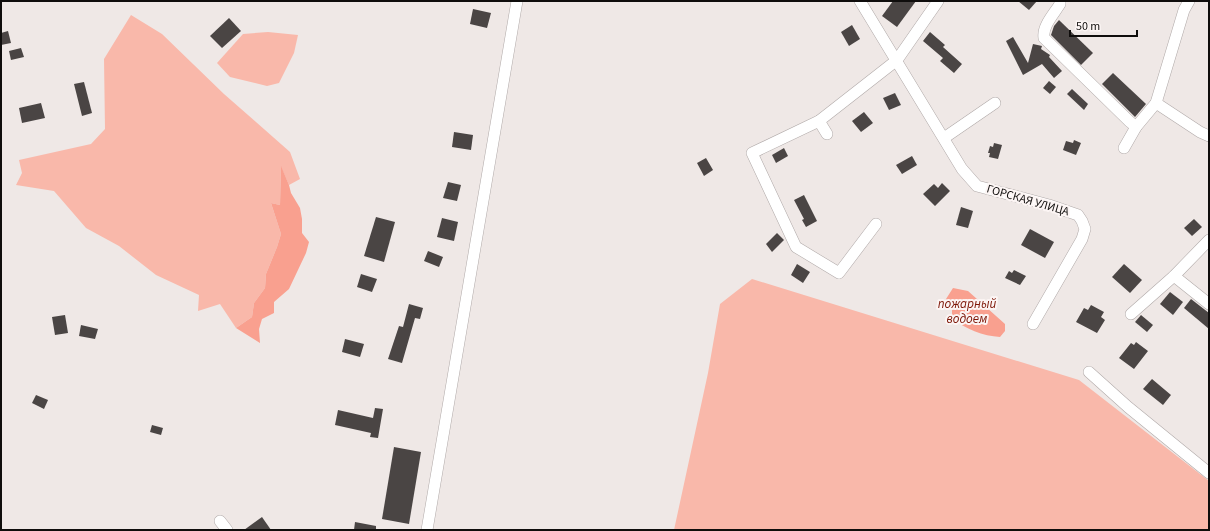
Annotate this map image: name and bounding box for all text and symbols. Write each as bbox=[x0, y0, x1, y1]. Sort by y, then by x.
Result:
scale bar bbox=[1070, 12, 1137, 38]
text: 50 m bbox=[1076, 18, 1100, 35]
street label: ГОРСКАЯ УЛИЦА bbox=[985, 181, 1072, 221]
water label: пожарный водоем bbox=[938, 295, 996, 328]

